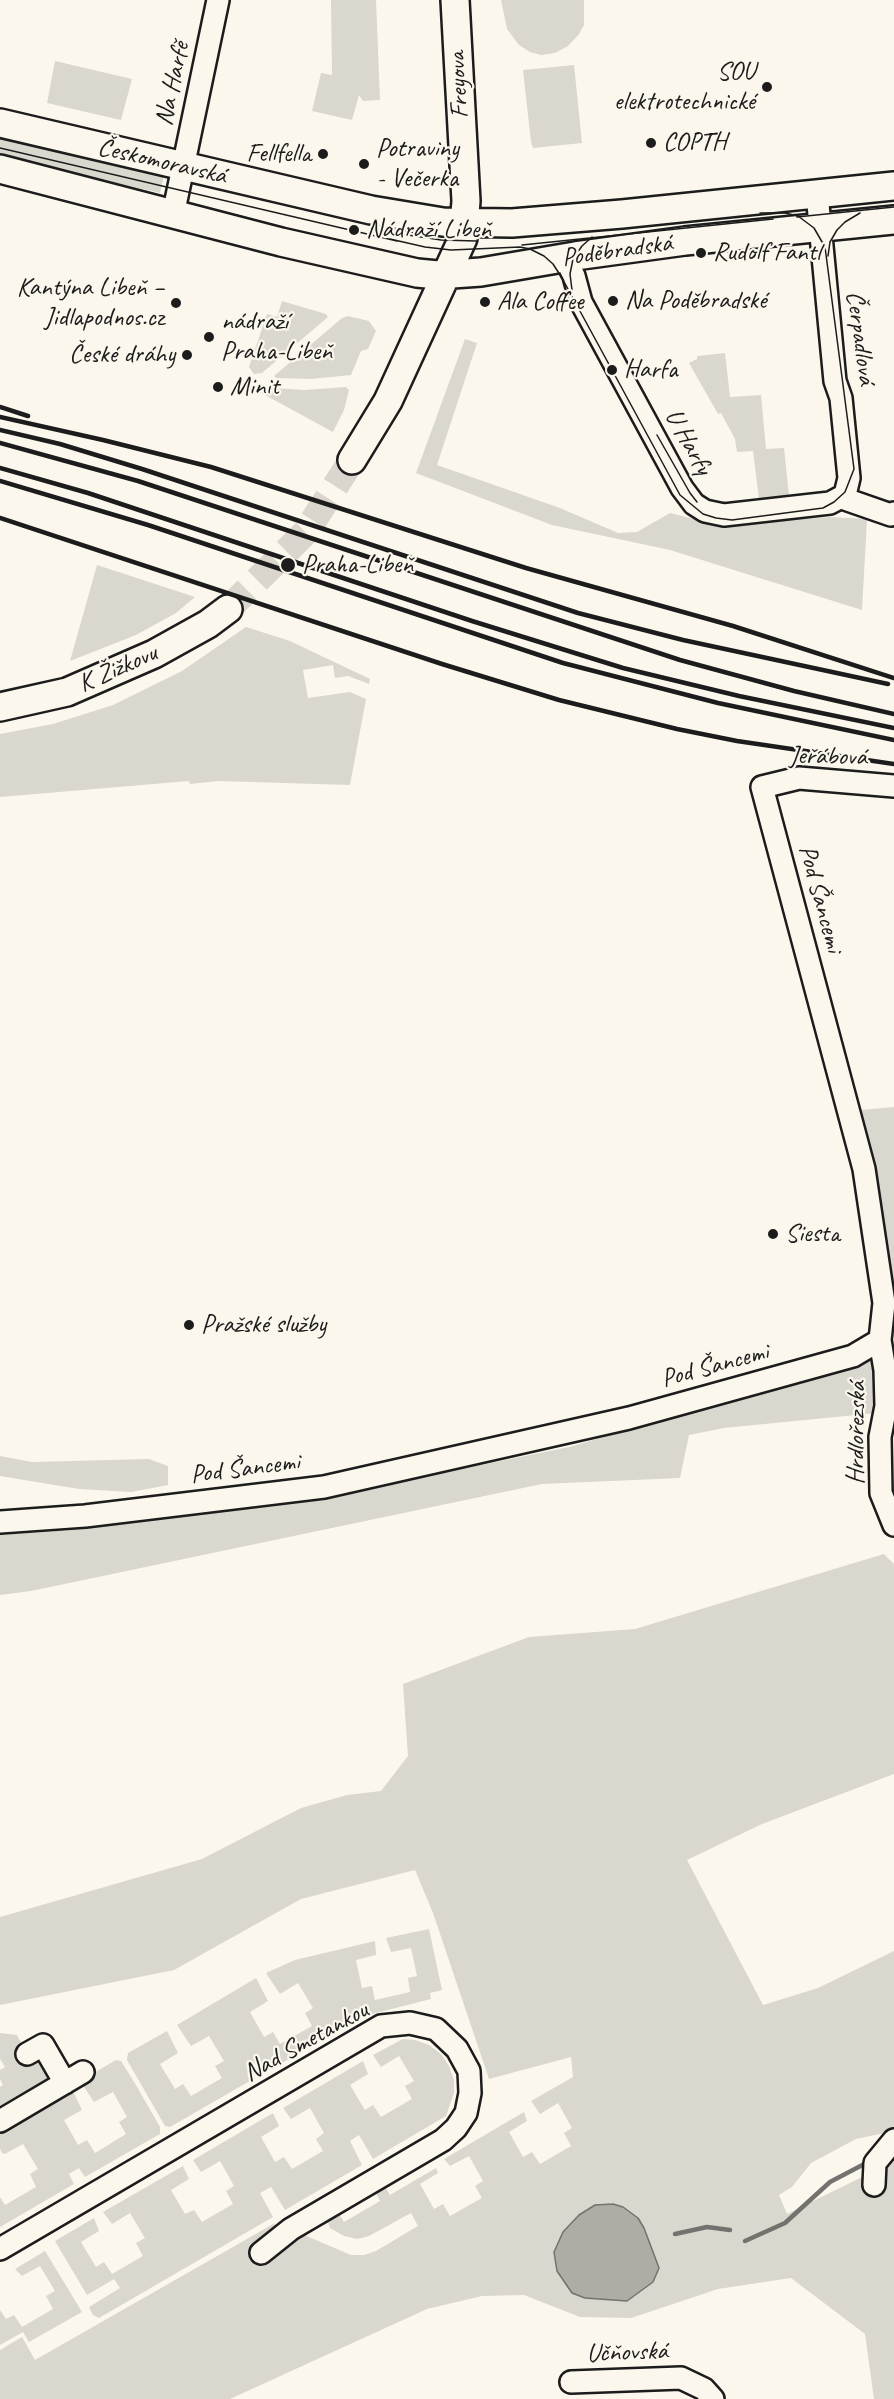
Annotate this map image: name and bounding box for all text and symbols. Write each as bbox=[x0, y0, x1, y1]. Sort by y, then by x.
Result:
street label: Na Harfě bbox=[149, 39, 197, 129]
street label: Freyova bbox=[442, 51, 476, 119]
place label: SOU elektrotechnické bbox=[614, 56, 755, 118]
marker: SOU elektrotechnické bbox=[760, 80, 774, 94]
place label: COPTH bbox=[663, 127, 726, 159]
street label: Českomoravská bbox=[95, 132, 229, 192]
place label: Potraviny - Večerka bbox=[376, 133, 459, 194]
marker: COPTH bbox=[644, 136, 658, 150]
place label: Fellfella bbox=[247, 138, 311, 170]
marker: Fellfella bbox=[316, 147, 330, 161]
marker: Potraviny - Večerka bbox=[357, 157, 371, 171]
place label: Nádraží Libeň bbox=[366, 214, 491, 246]
marker: Nádraží Libeň bbox=[347, 223, 361, 237]
street label: Poděbradská bbox=[560, 228, 674, 274]
place label: Rudolf Fantl bbox=[713, 237, 821, 269]
marker: Rudolf Fantl bbox=[694, 246, 708, 260]
place label: Kantýna Libeň – Jidlapodnos.cz bbox=[17, 272, 164, 334]
place label: Na Poděbradské bbox=[625, 285, 766, 317]
place label: Ala Coffee bbox=[497, 286, 583, 318]
street label: Čerpadlová bbox=[838, 289, 882, 387]
marker: Na Poděbradské bbox=[606, 294, 620, 308]
marker: Ala Coffee bbox=[478, 295, 492, 309]
marker: Kantýna Libeň – Jidlapodnos.cz bbox=[169, 296, 183, 310]
place label: nádraží Praha-Libeň bbox=[221, 306, 332, 368]
marker: nádraží Praha-Libeň bbox=[202, 330, 216, 344]
place label: České dráhy bbox=[69, 339, 175, 371]
marker: České dráhy bbox=[180, 348, 194, 362]
place label: Harfa bbox=[624, 354, 677, 386]
marker: Harfa bbox=[605, 363, 619, 377]
place label: Minit bbox=[230, 371, 279, 403]
marker: Minit bbox=[211, 380, 225, 394]
street label: U Harfy bbox=[657, 404, 719, 480]
place label: Praha-Libeň bbox=[302, 549, 413, 581]
marker: Praha-Libeň bbox=[279, 556, 297, 574]
street label: K Žižkovu bbox=[74, 638, 162, 700]
street label: Jeřábová bbox=[789, 741, 867, 773]
street label: Pod Šancemi bbox=[791, 842, 849, 956]
place label: Siesta bbox=[785, 1218, 840, 1250]
marker: Siesta bbox=[766, 1227, 780, 1241]
place label: Pražské služby bbox=[201, 1309, 326, 1341]
marker: Pražské služby bbox=[182, 1318, 196, 1332]
street label: Pod Šancemi bbox=[658, 1337, 772, 1395]
street label: Hrdlořezská bbox=[840, 1381, 874, 1485]
street label: Pod Šancemi bbox=[189, 1447, 301, 1491]
street label: Nad Smetankou bbox=[238, 1995, 374, 2089]
street label: Učňovská bbox=[586, 2336, 668, 2370]

